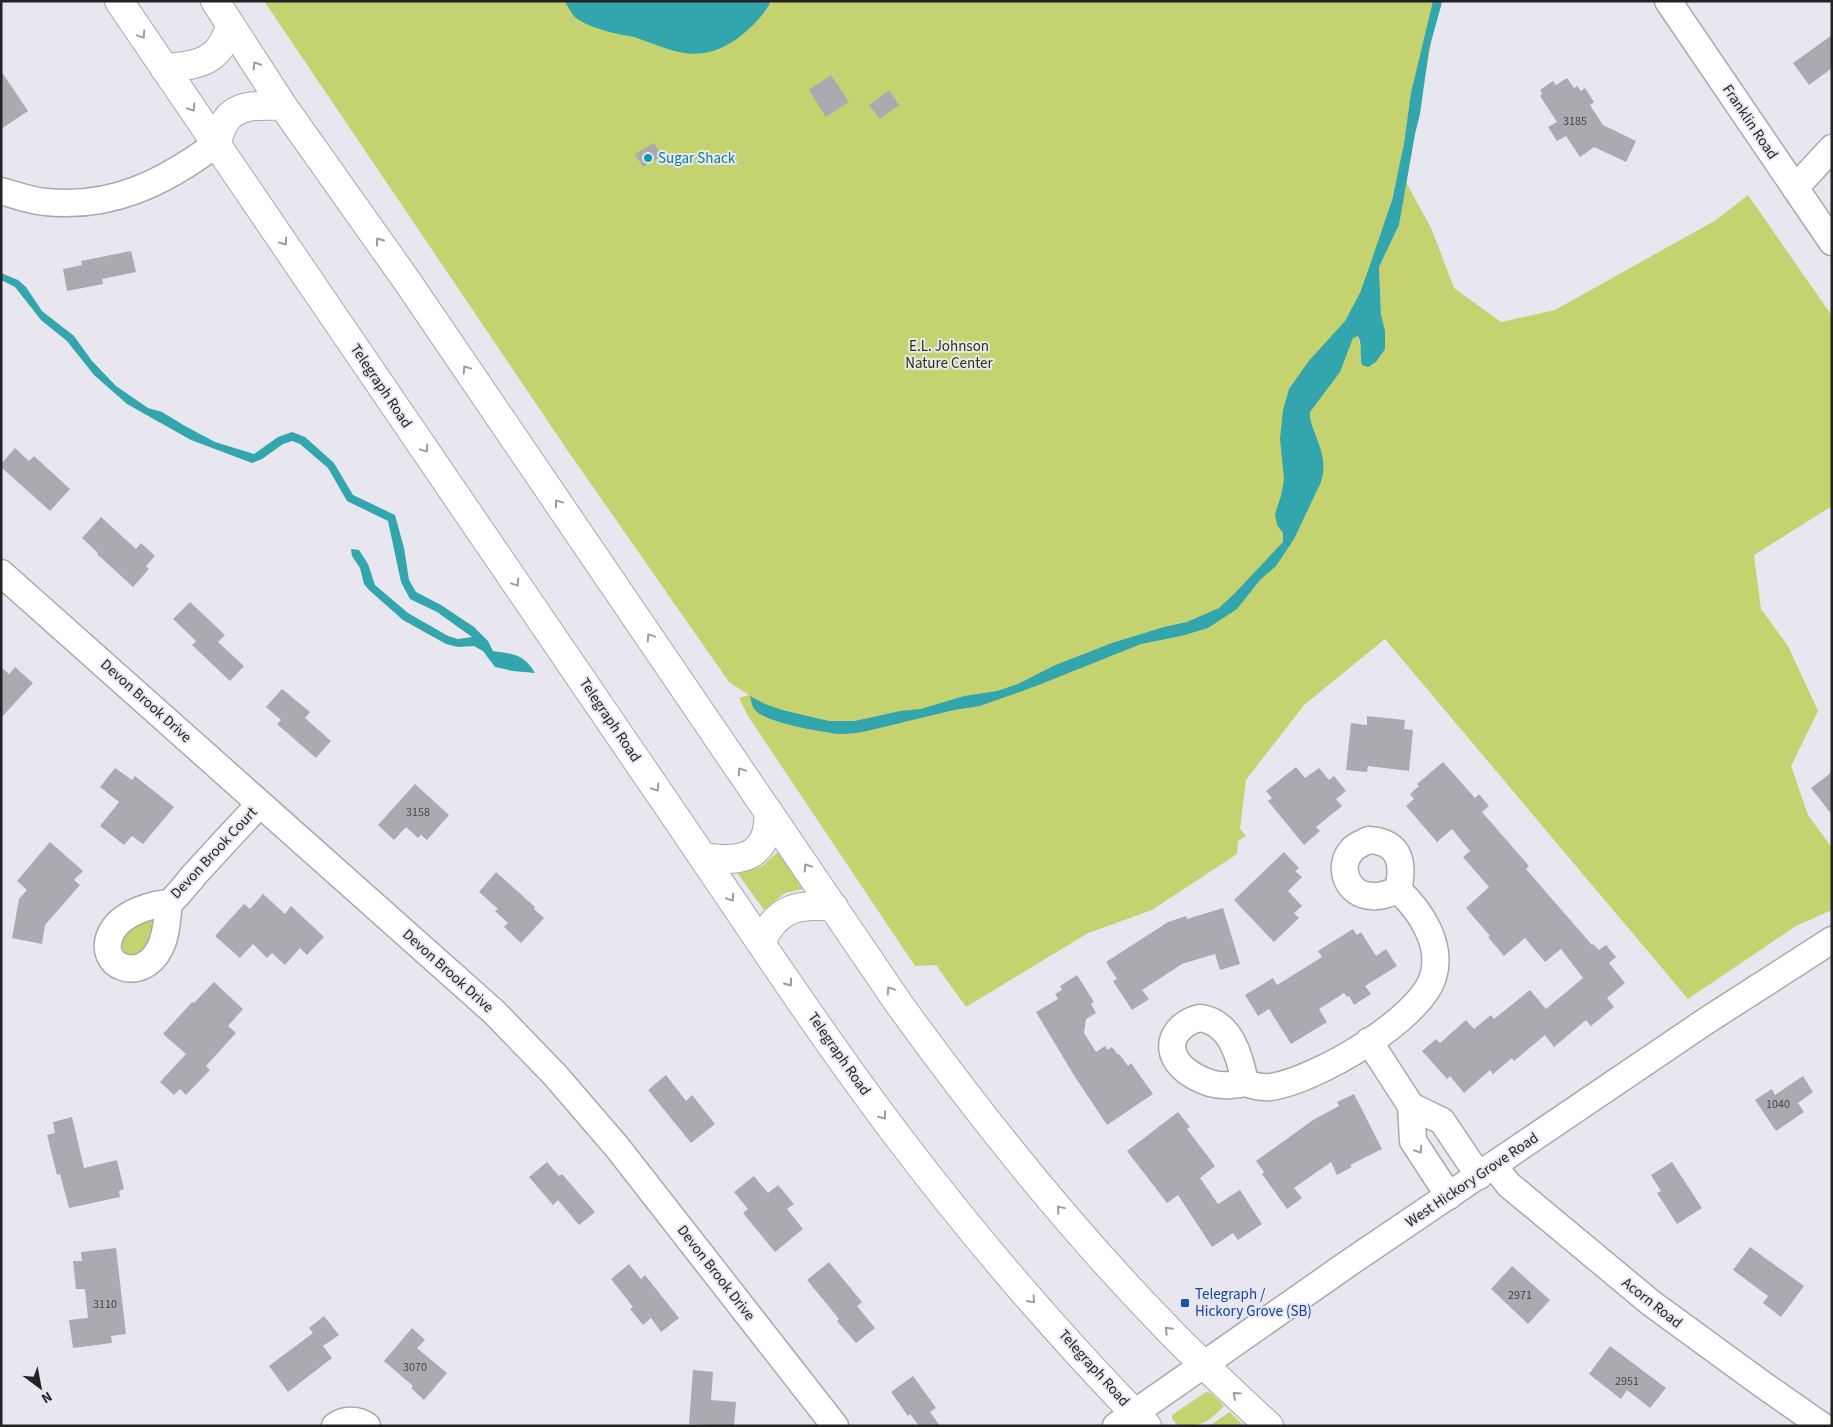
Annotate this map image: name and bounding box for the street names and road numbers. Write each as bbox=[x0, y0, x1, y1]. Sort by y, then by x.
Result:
street label: Franklin Road bbox=[1717, 80, 1783, 164]
street label: Telegraph Road bbox=[345, 340, 417, 432]
street label: Devon Brook Drive bbox=[96, 654, 196, 748]
street label: Telegraph Road bbox=[574, 674, 646, 766]
street label: Devon Brook Court bbox=[166, 802, 262, 904]
street label: Devon Brook Drive bbox=[398, 924, 498, 1018]
street label: Telegraph Road bbox=[803, 1008, 875, 1100]
street label: West Hickory Grove Road bbox=[1401, 1128, 1543, 1232]
street label: Devon Brook Drive bbox=[672, 1221, 760, 1325]
street label: Acorn Road bbox=[1617, 1273, 1687, 1333]
street label: Telegraph Road bbox=[1054, 1325, 1134, 1411]

